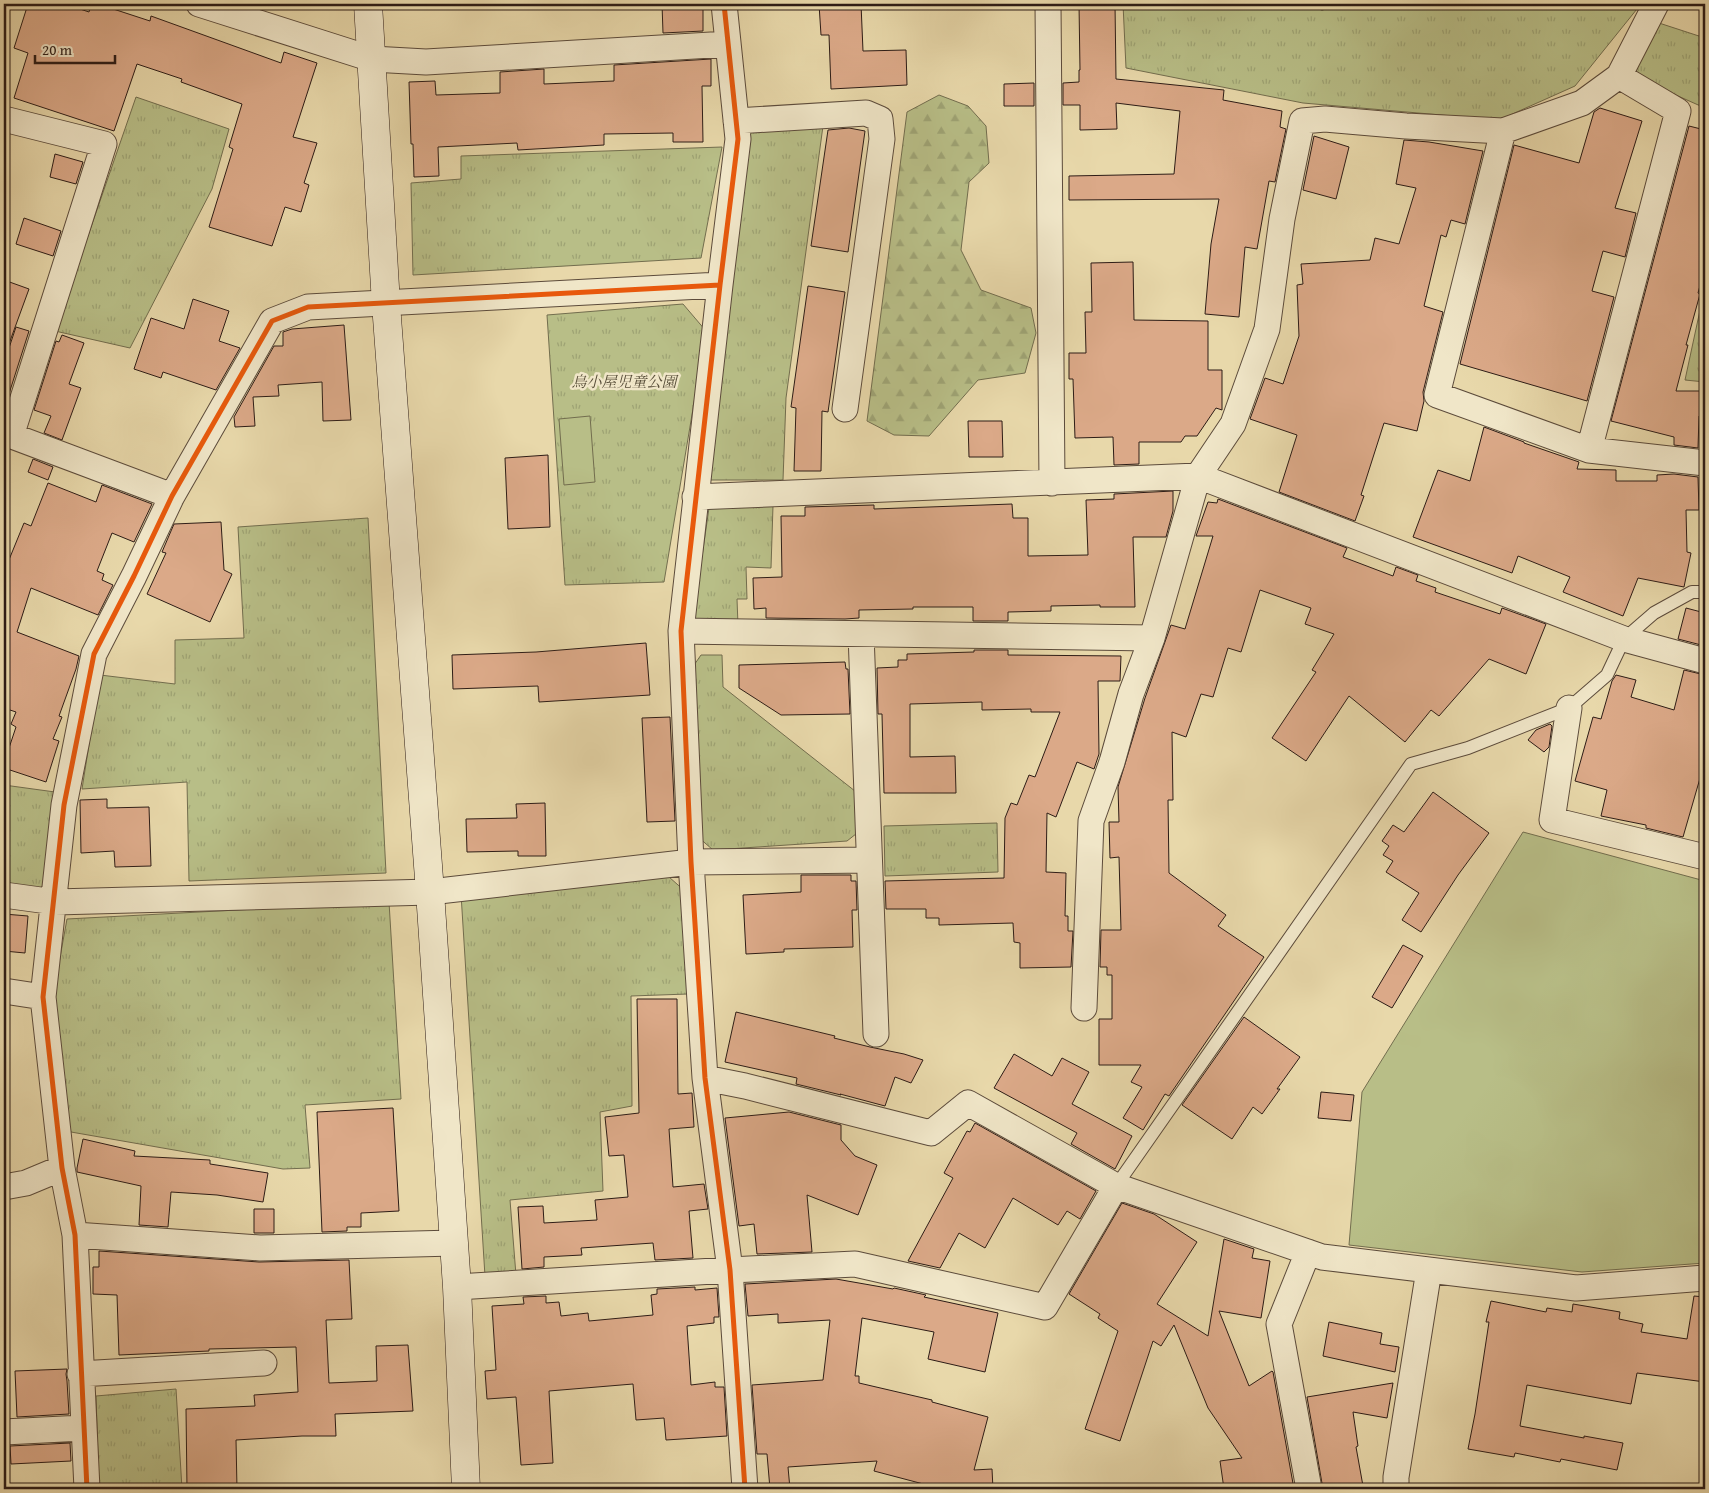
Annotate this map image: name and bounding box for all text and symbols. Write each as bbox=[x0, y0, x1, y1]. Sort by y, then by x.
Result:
scale bar bbox=[35, 32, 115, 64]
text: 20 m bbox=[42, 39, 73, 60]
park label: 鳥小屋児童公園 bbox=[571, 371, 679, 392]

